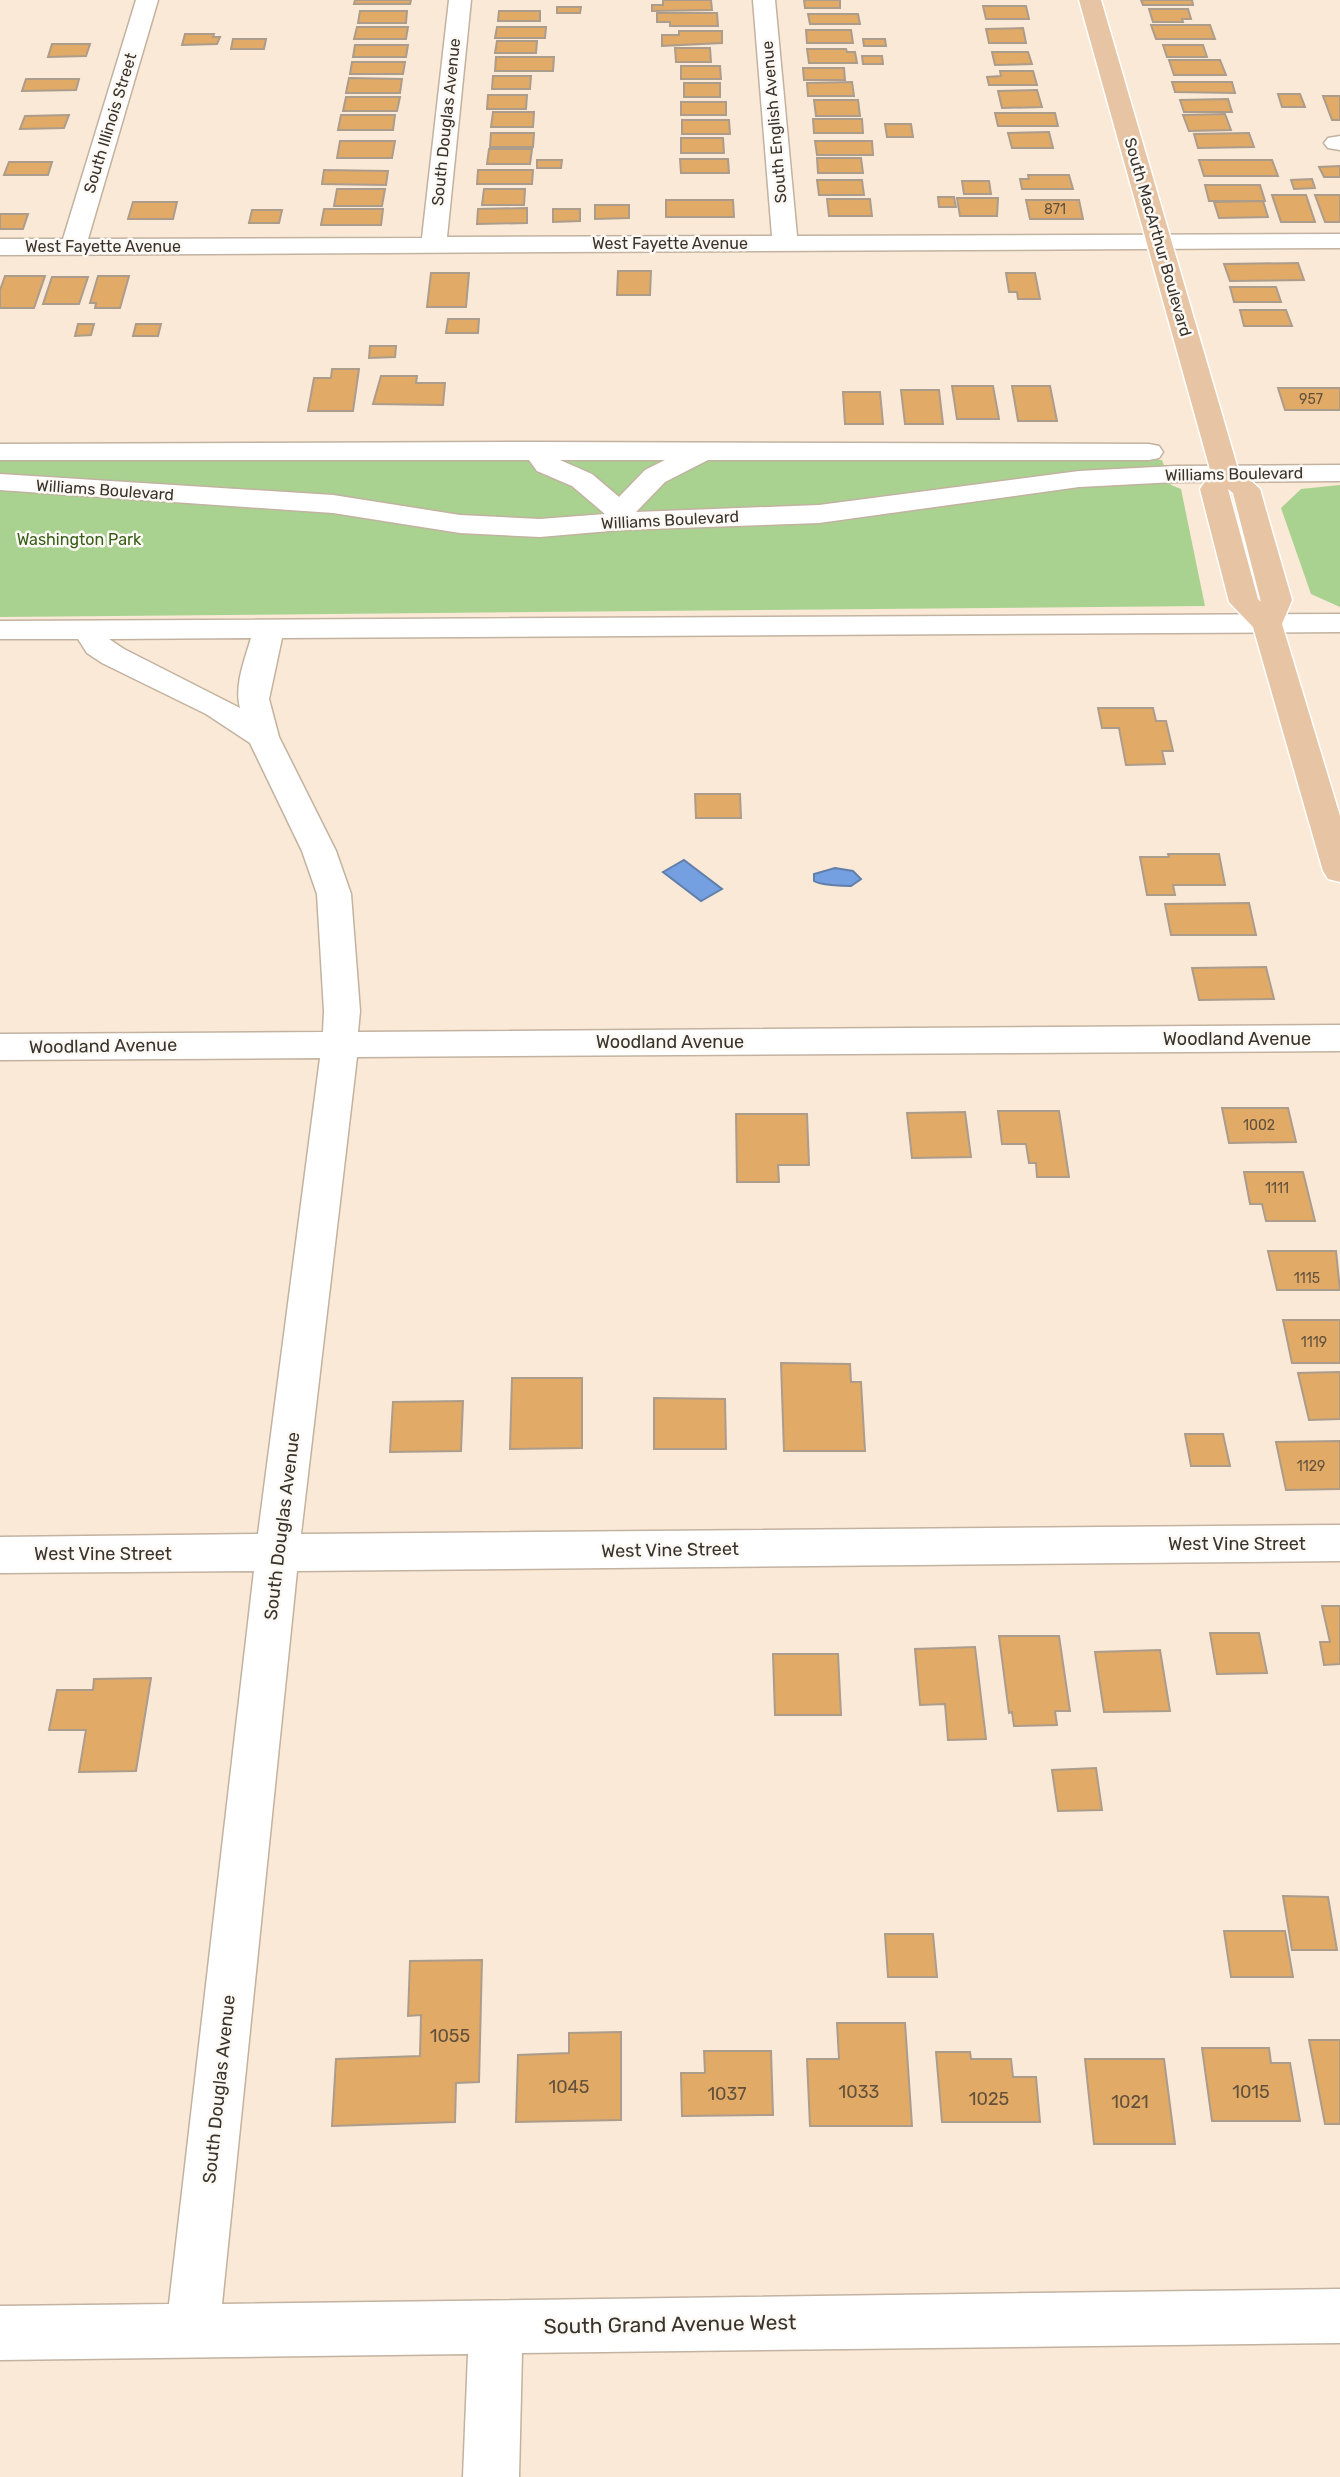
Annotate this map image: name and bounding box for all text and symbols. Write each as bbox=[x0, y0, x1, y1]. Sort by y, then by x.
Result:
street label: South Douglas Avenue bbox=[428, 37, 464, 207]
street label: South English Avenue bbox=[757, 40, 791, 204]
street label: South Illinois Street bbox=[80, 51, 140, 195]
street label: South MacArthur Boulevard bbox=[1120, 135, 1196, 339]
house number: 871 bbox=[1044, 201, 1066, 218]
street label: West Fayette Avenue bbox=[592, 234, 748, 253]
street label: West Fayette Avenue bbox=[25, 237, 181, 256]
house number: 957 bbox=[1299, 391, 1323, 408]
street label: Williams Boulevard bbox=[1165, 463, 1303, 485]
street label: Williams Boulevard bbox=[35, 476, 175, 504]
street label: Williams Boulevard bbox=[600, 507, 740, 533]
park label: Washington Park bbox=[17, 530, 142, 549]
street label: Woodland Avenue bbox=[1163, 1028, 1311, 1050]
street label: Woodland Avenue bbox=[596, 1031, 744, 1053]
street label: Woodland Avenue bbox=[29, 1034, 177, 1058]
house number: 1002 bbox=[1243, 1117, 1275, 1134]
house number: 1111 bbox=[1265, 1180, 1289, 1197]
house number: 1115 bbox=[1294, 1270, 1320, 1287]
house number: 1119 bbox=[1301, 1334, 1327, 1351]
street label: South Douglas Avenue bbox=[260, 1431, 304, 1621]
house number: 1129 bbox=[1297, 1458, 1325, 1475]
street label: West Vine Street bbox=[1168, 1533, 1306, 1555]
street label: West Vine Street bbox=[601, 1538, 739, 1562]
street label: West Vine Street bbox=[34, 1543, 172, 1565]
street label: South Douglas Avenue bbox=[198, 1994, 240, 2184]
house number: 1055 bbox=[430, 2025, 470, 2047]
house number: 1045 bbox=[548, 2076, 590, 2098]
house number: 1033 bbox=[839, 2081, 879, 2103]
house number: 1015 bbox=[1232, 2081, 1270, 2103]
house number: 1037 bbox=[707, 2083, 747, 2105]
house number: 1025 bbox=[969, 2088, 1009, 2110]
house number: 1021 bbox=[1111, 2091, 1149, 2113]
street label: South Grand Avenue West bbox=[543, 2309, 797, 2339]

